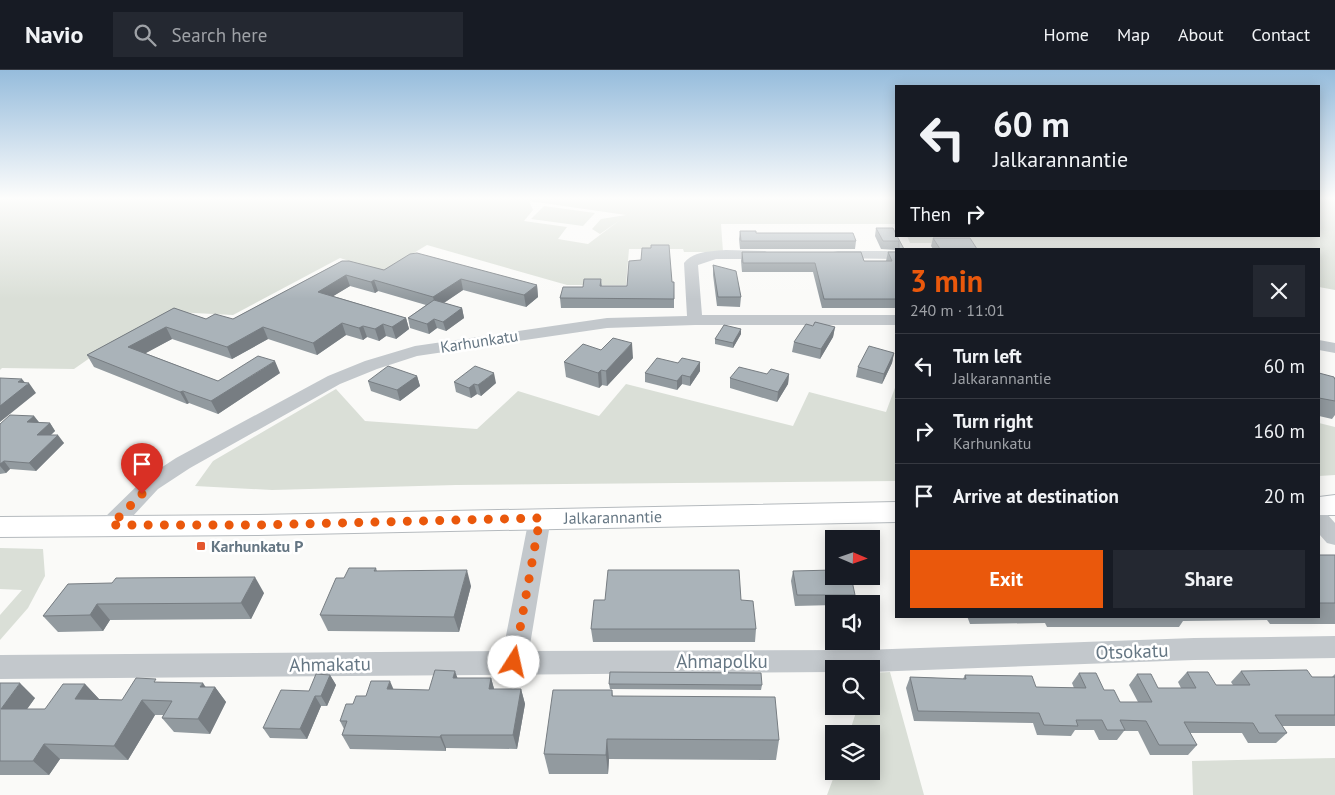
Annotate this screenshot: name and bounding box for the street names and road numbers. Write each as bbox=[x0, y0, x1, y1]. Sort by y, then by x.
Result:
street label: Karhunkatu bbox=[439, 325, 519, 357]
street label: Jalkarannantie bbox=[563, 506, 662, 528]
street label: Otsokatu bbox=[1095, 638, 1169, 664]
street label: Ahmapolku bbox=[676, 649, 768, 673]
street label: Ahmakatu bbox=[289, 651, 371, 677]

